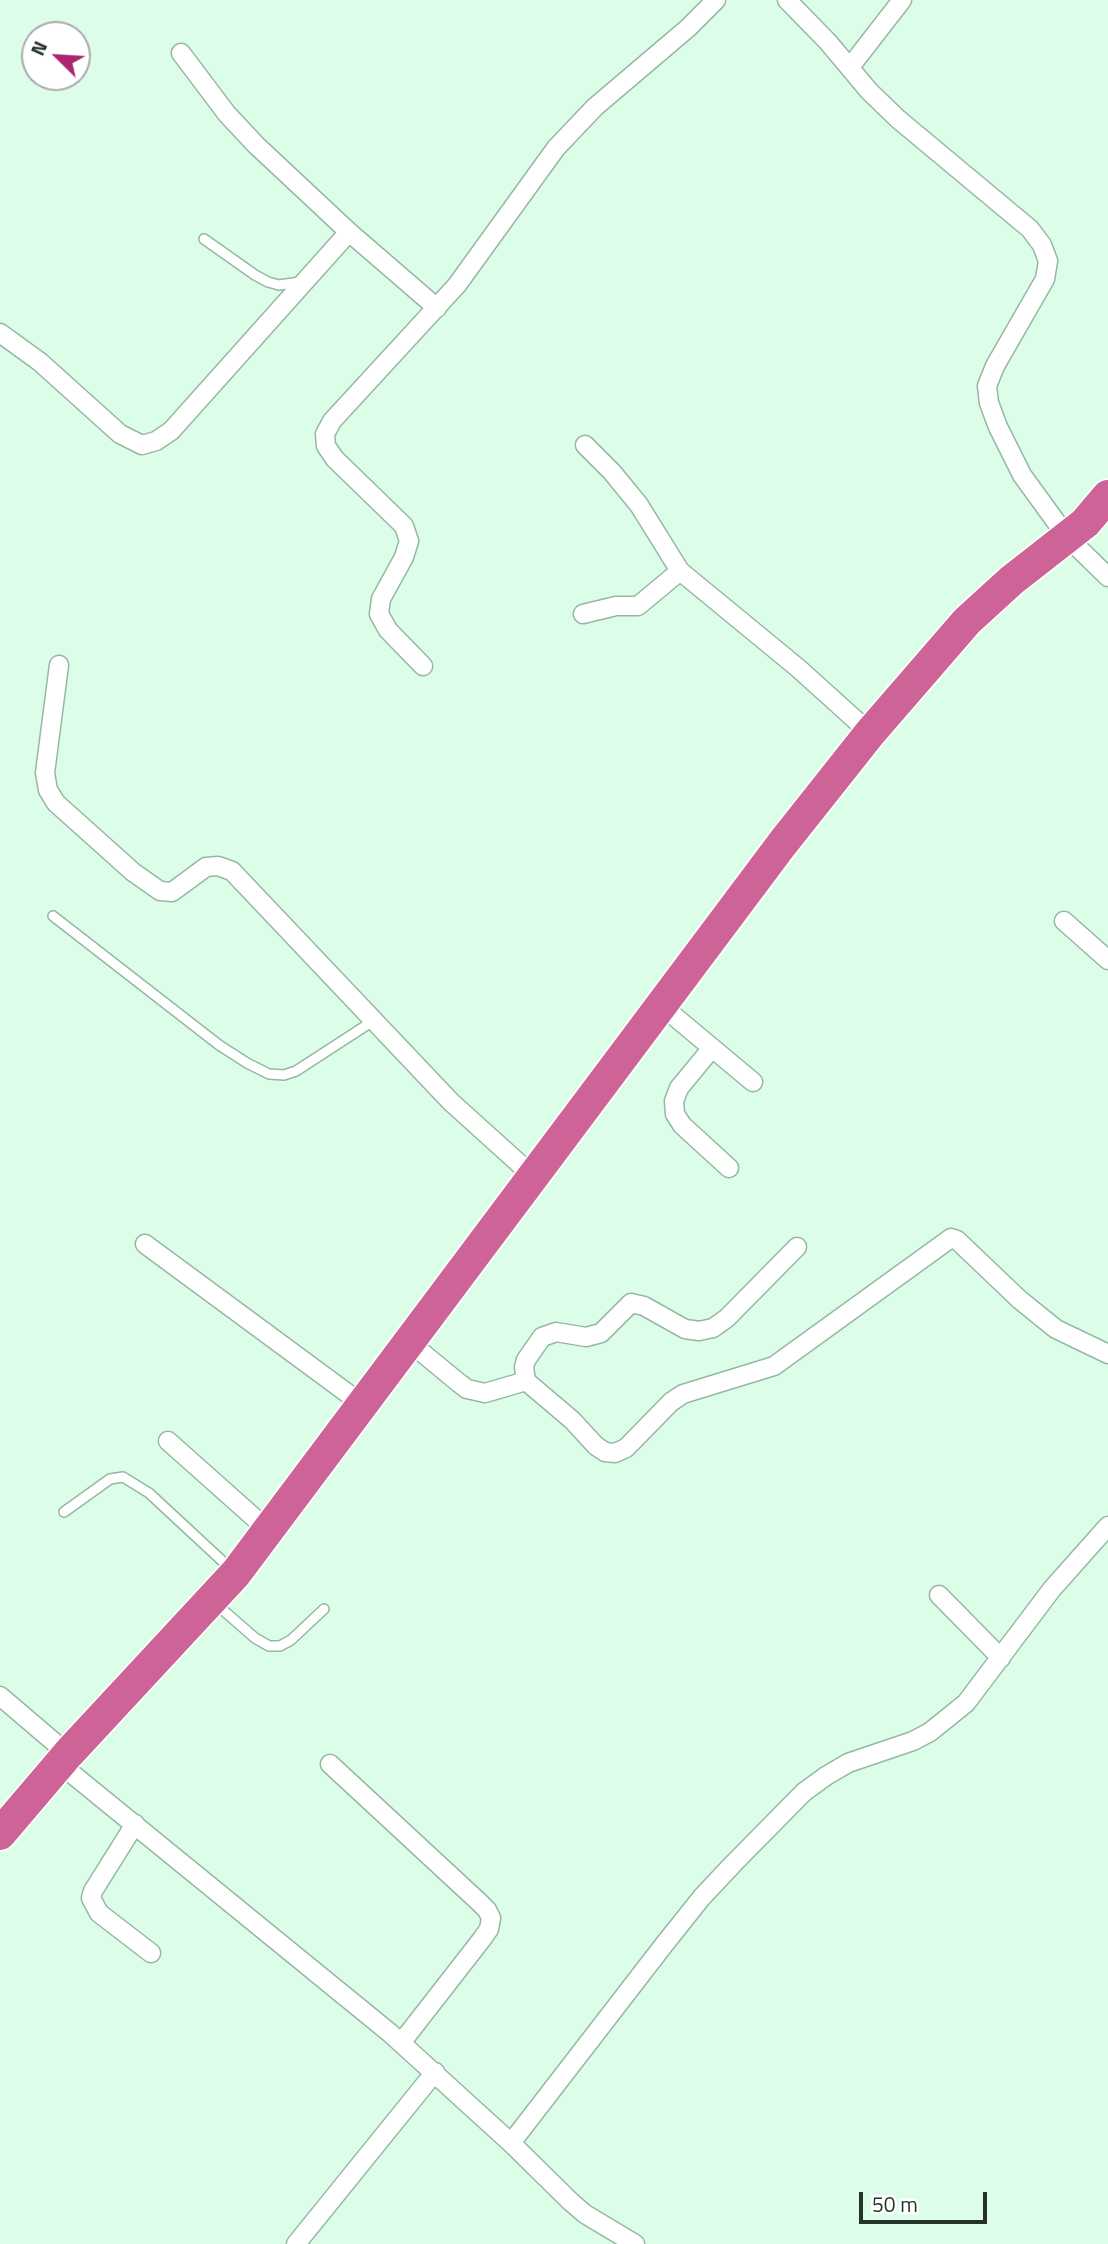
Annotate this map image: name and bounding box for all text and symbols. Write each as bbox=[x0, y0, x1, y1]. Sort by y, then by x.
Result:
north arrow bbox=[21, 21, 91, 91]
text: N bbox=[22, 36, 54, 60]
scale bar bbox=[863, 2178, 991, 2222]
text: 50 m bbox=[872, 2188, 918, 2220]

